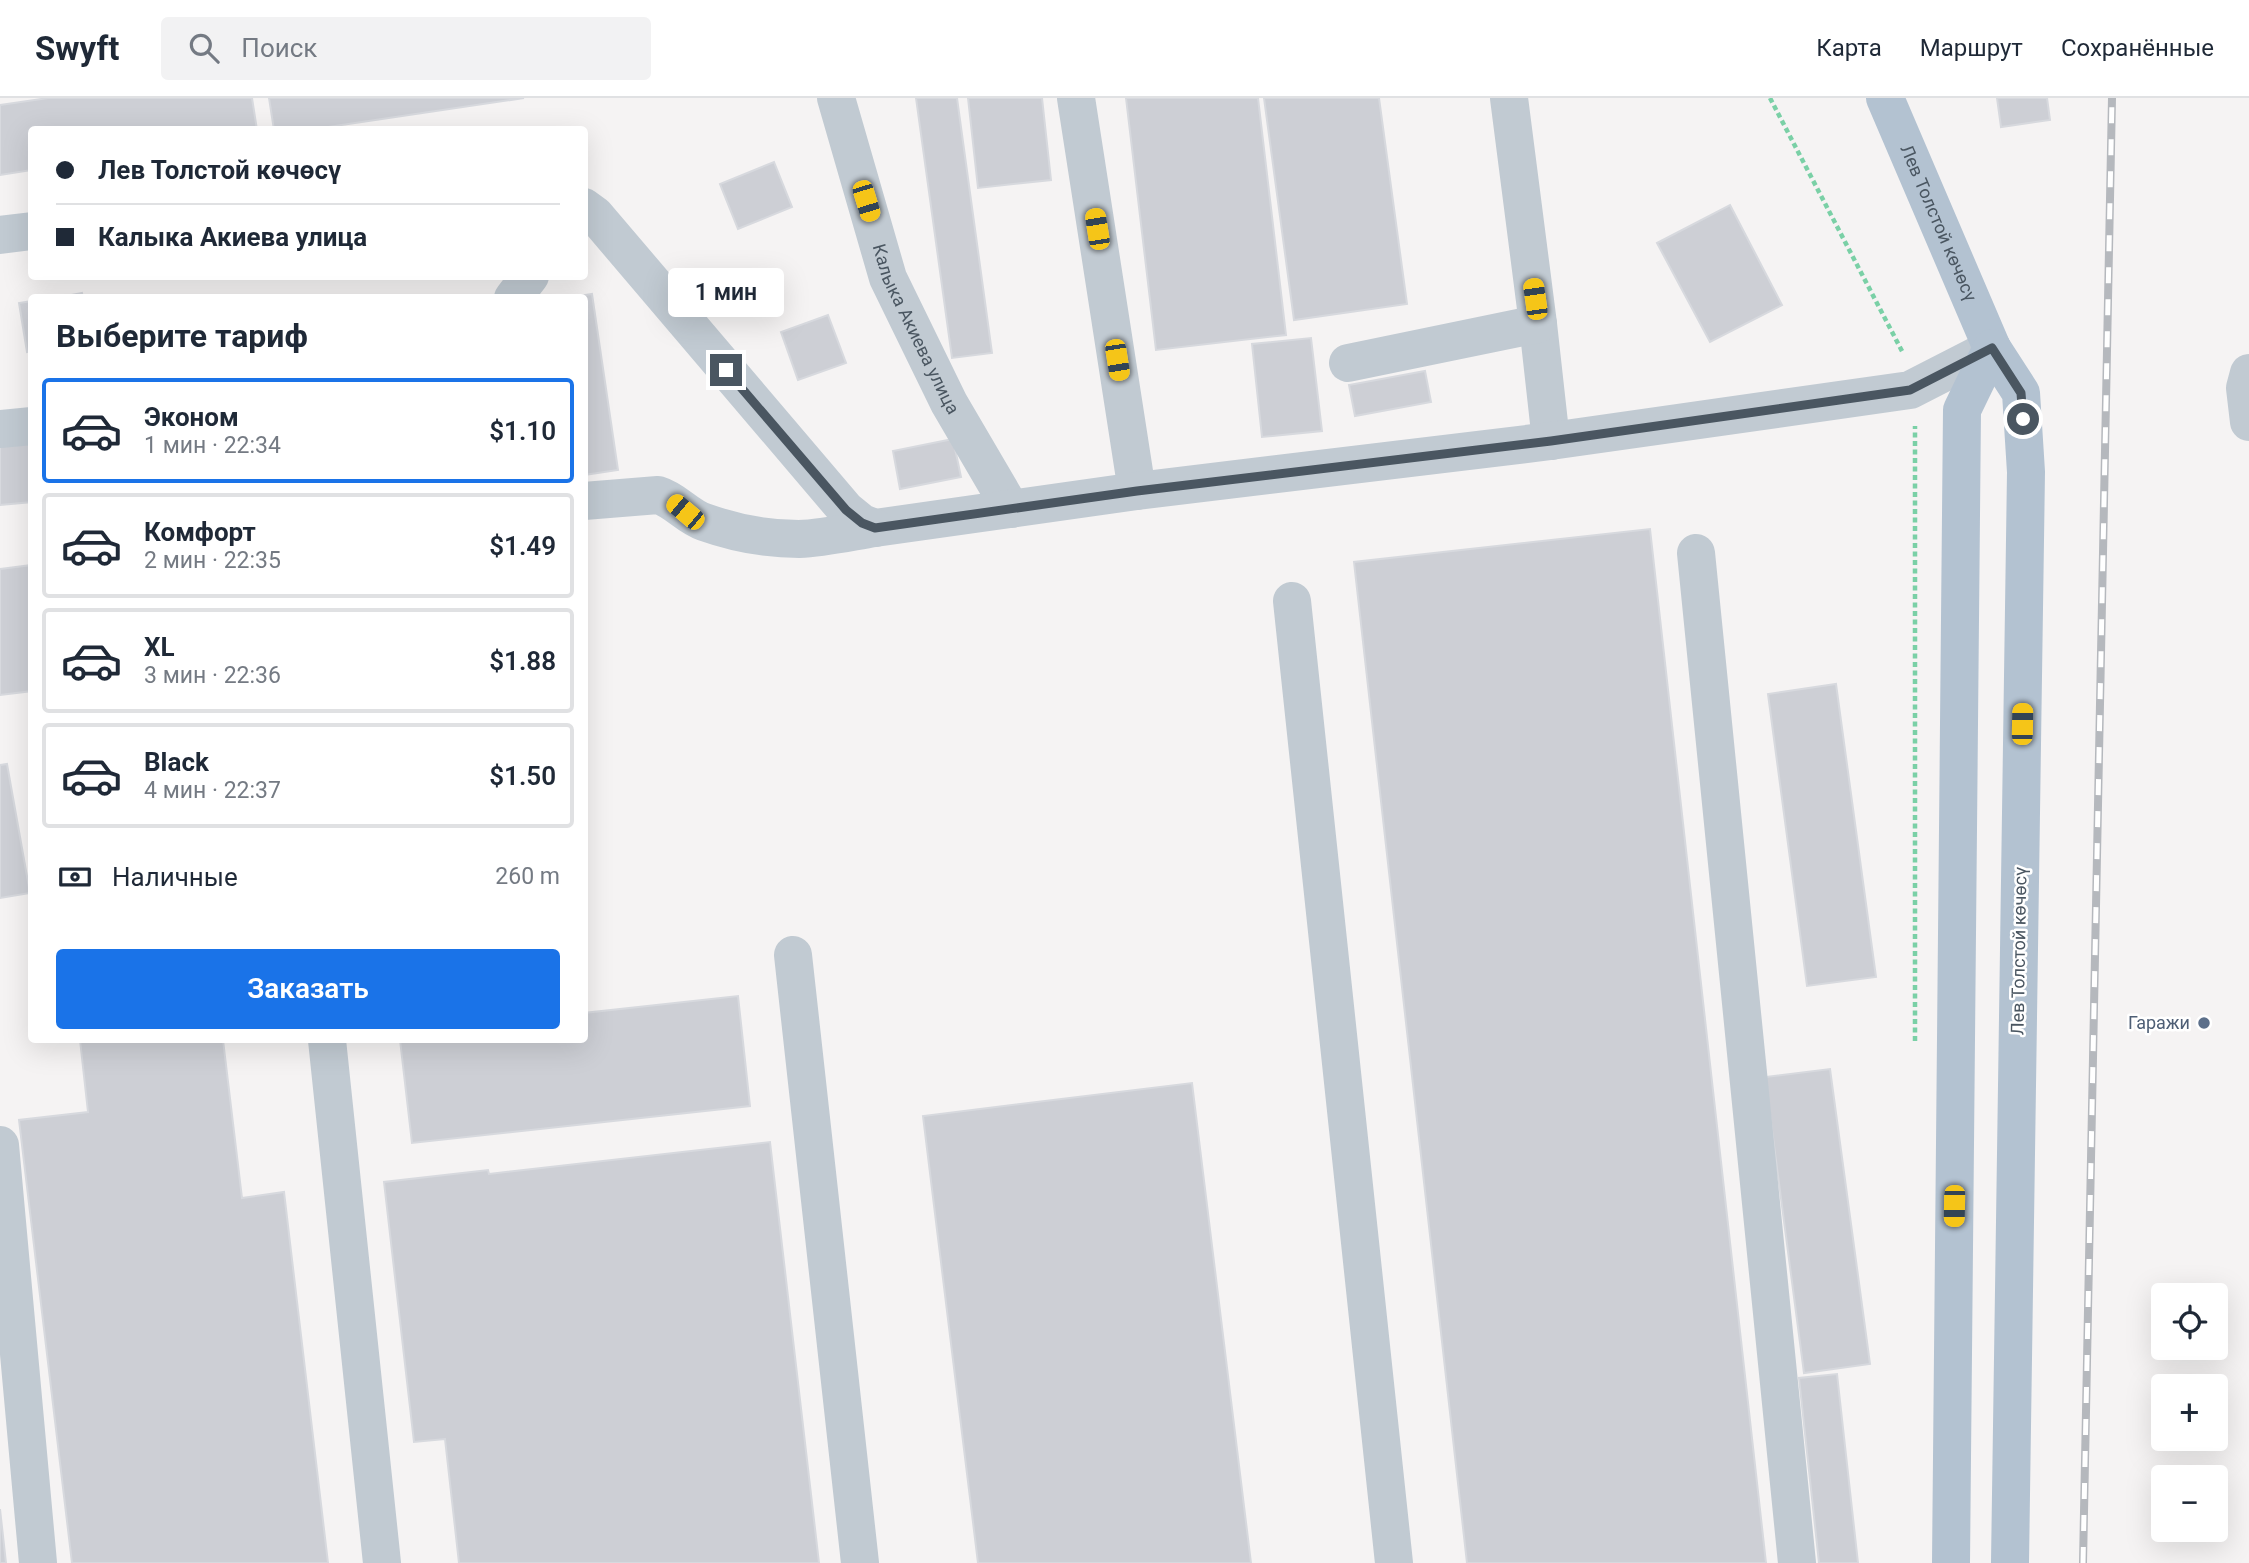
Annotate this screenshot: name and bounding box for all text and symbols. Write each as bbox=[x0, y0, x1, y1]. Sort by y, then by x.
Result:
search box bbox=[161, 17, 651, 80]
text: Swyft bbox=[35, 29, 119, 68]
icon: search bbox=[185, 29, 223, 67]
text: Поиск bbox=[241, 33, 317, 63]
text: Карта bbox=[1816, 34, 1882, 62]
text: Маршрут bbox=[1920, 34, 2023, 62]
text: Сохранённые bbox=[2061, 34, 2214, 62]
street label: Лев Толстой көчөсү bbox=[1896, 141, 1982, 304]
text: Лев Толстой көчөсү bbox=[98, 155, 341, 185]
car bbox=[850, 178, 883, 224]
car bbox=[1084, 207, 1111, 251]
text: Калыка Акиева улица bbox=[98, 222, 367, 252]
street label: Калыка Акиева улица bbox=[869, 241, 964, 418]
callout: 1 мин bbox=[668, 268, 784, 317]
car bbox=[1522, 277, 1549, 321]
text: 1 мин bbox=[695, 279, 757, 306]
text: Выберите тариф bbox=[56, 317, 308, 355]
car bbox=[1104, 338, 1131, 382]
route end bbox=[710, 354, 742, 386]
icon: car bbox=[60, 399, 123, 462]
text: Эконом bbox=[144, 402, 239, 432]
route start bbox=[2007, 403, 2039, 435]
text: $1.10 bbox=[489, 416, 556, 446]
text: 1 мин · 22:34 bbox=[144, 432, 281, 459]
car bbox=[663, 490, 708, 534]
icon: car bbox=[60, 514, 123, 577]
text: Комфорт bbox=[144, 517, 256, 547]
text: $1.49 bbox=[489, 531, 556, 561]
text: 2 мин · 22:35 bbox=[144, 547, 281, 574]
icon: car bbox=[60, 629, 123, 692]
text: XL bbox=[144, 632, 175, 662]
text: $1.88 bbox=[489, 646, 556, 676]
text: 3 мин · 22:36 bbox=[144, 662, 281, 689]
car bbox=[2012, 703, 2033, 745]
icon: car bbox=[60, 744, 123, 807]
text: Black bbox=[144, 747, 209, 777]
text: $1.50 bbox=[489, 761, 556, 791]
text: 4 мин · 22:37 bbox=[144, 777, 281, 804]
icon: cash bbox=[56, 858, 94, 896]
text: Наличные bbox=[112, 862, 238, 892]
text: 260 m bbox=[495, 863, 560, 890]
street label: Лев Толстой көчөсү bbox=[2007, 867, 2030, 1035]
button: Заказать bbox=[56, 949, 560, 1029]
place label: Гаражи bbox=[2128, 1012, 2190, 1033]
marker: Гаражи bbox=[2196, 1015, 2212, 1031]
car bbox=[1944, 1185, 1965, 1227]
map controls bbox=[2151, 1283, 2228, 1542]
button: locate bbox=[2151, 1283, 2228, 1360]
button: + bbox=[2151, 1374, 2228, 1451]
button: − bbox=[2151, 1465, 2228, 1542]

